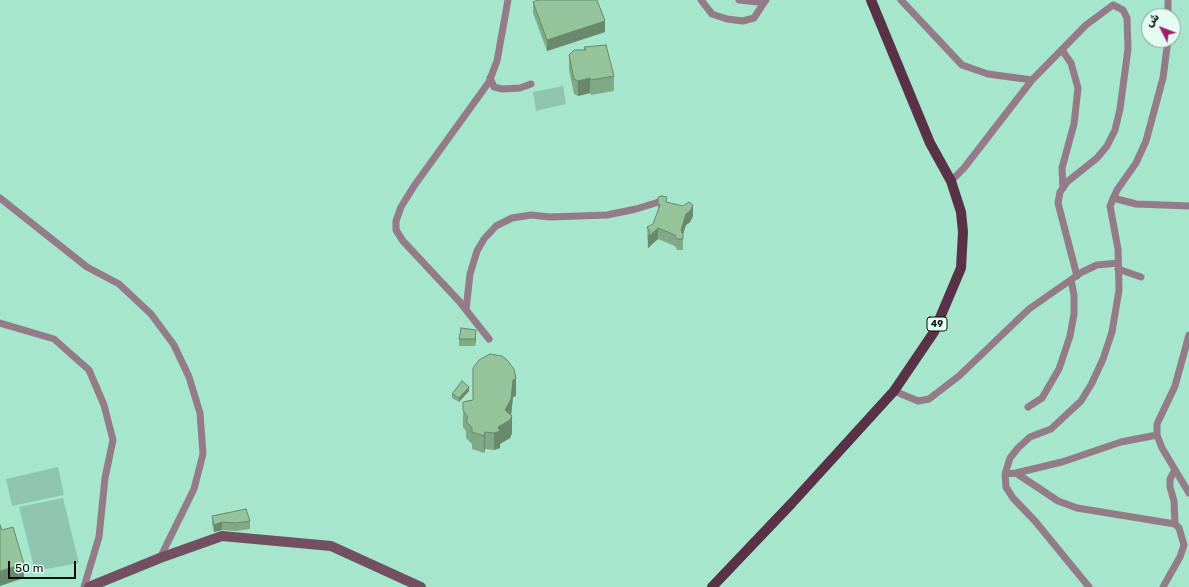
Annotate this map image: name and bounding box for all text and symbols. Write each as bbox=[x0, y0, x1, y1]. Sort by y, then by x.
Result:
north arrow bbox=[1141, 8, 1181, 48]
text: ش bbox=[1143, 11, 1162, 30]
road number: 49 bbox=[927, 317, 947, 331]
scale bar bbox=[10, 553, 78, 579]
text: 50 m bbox=[15, 561, 43, 575]

